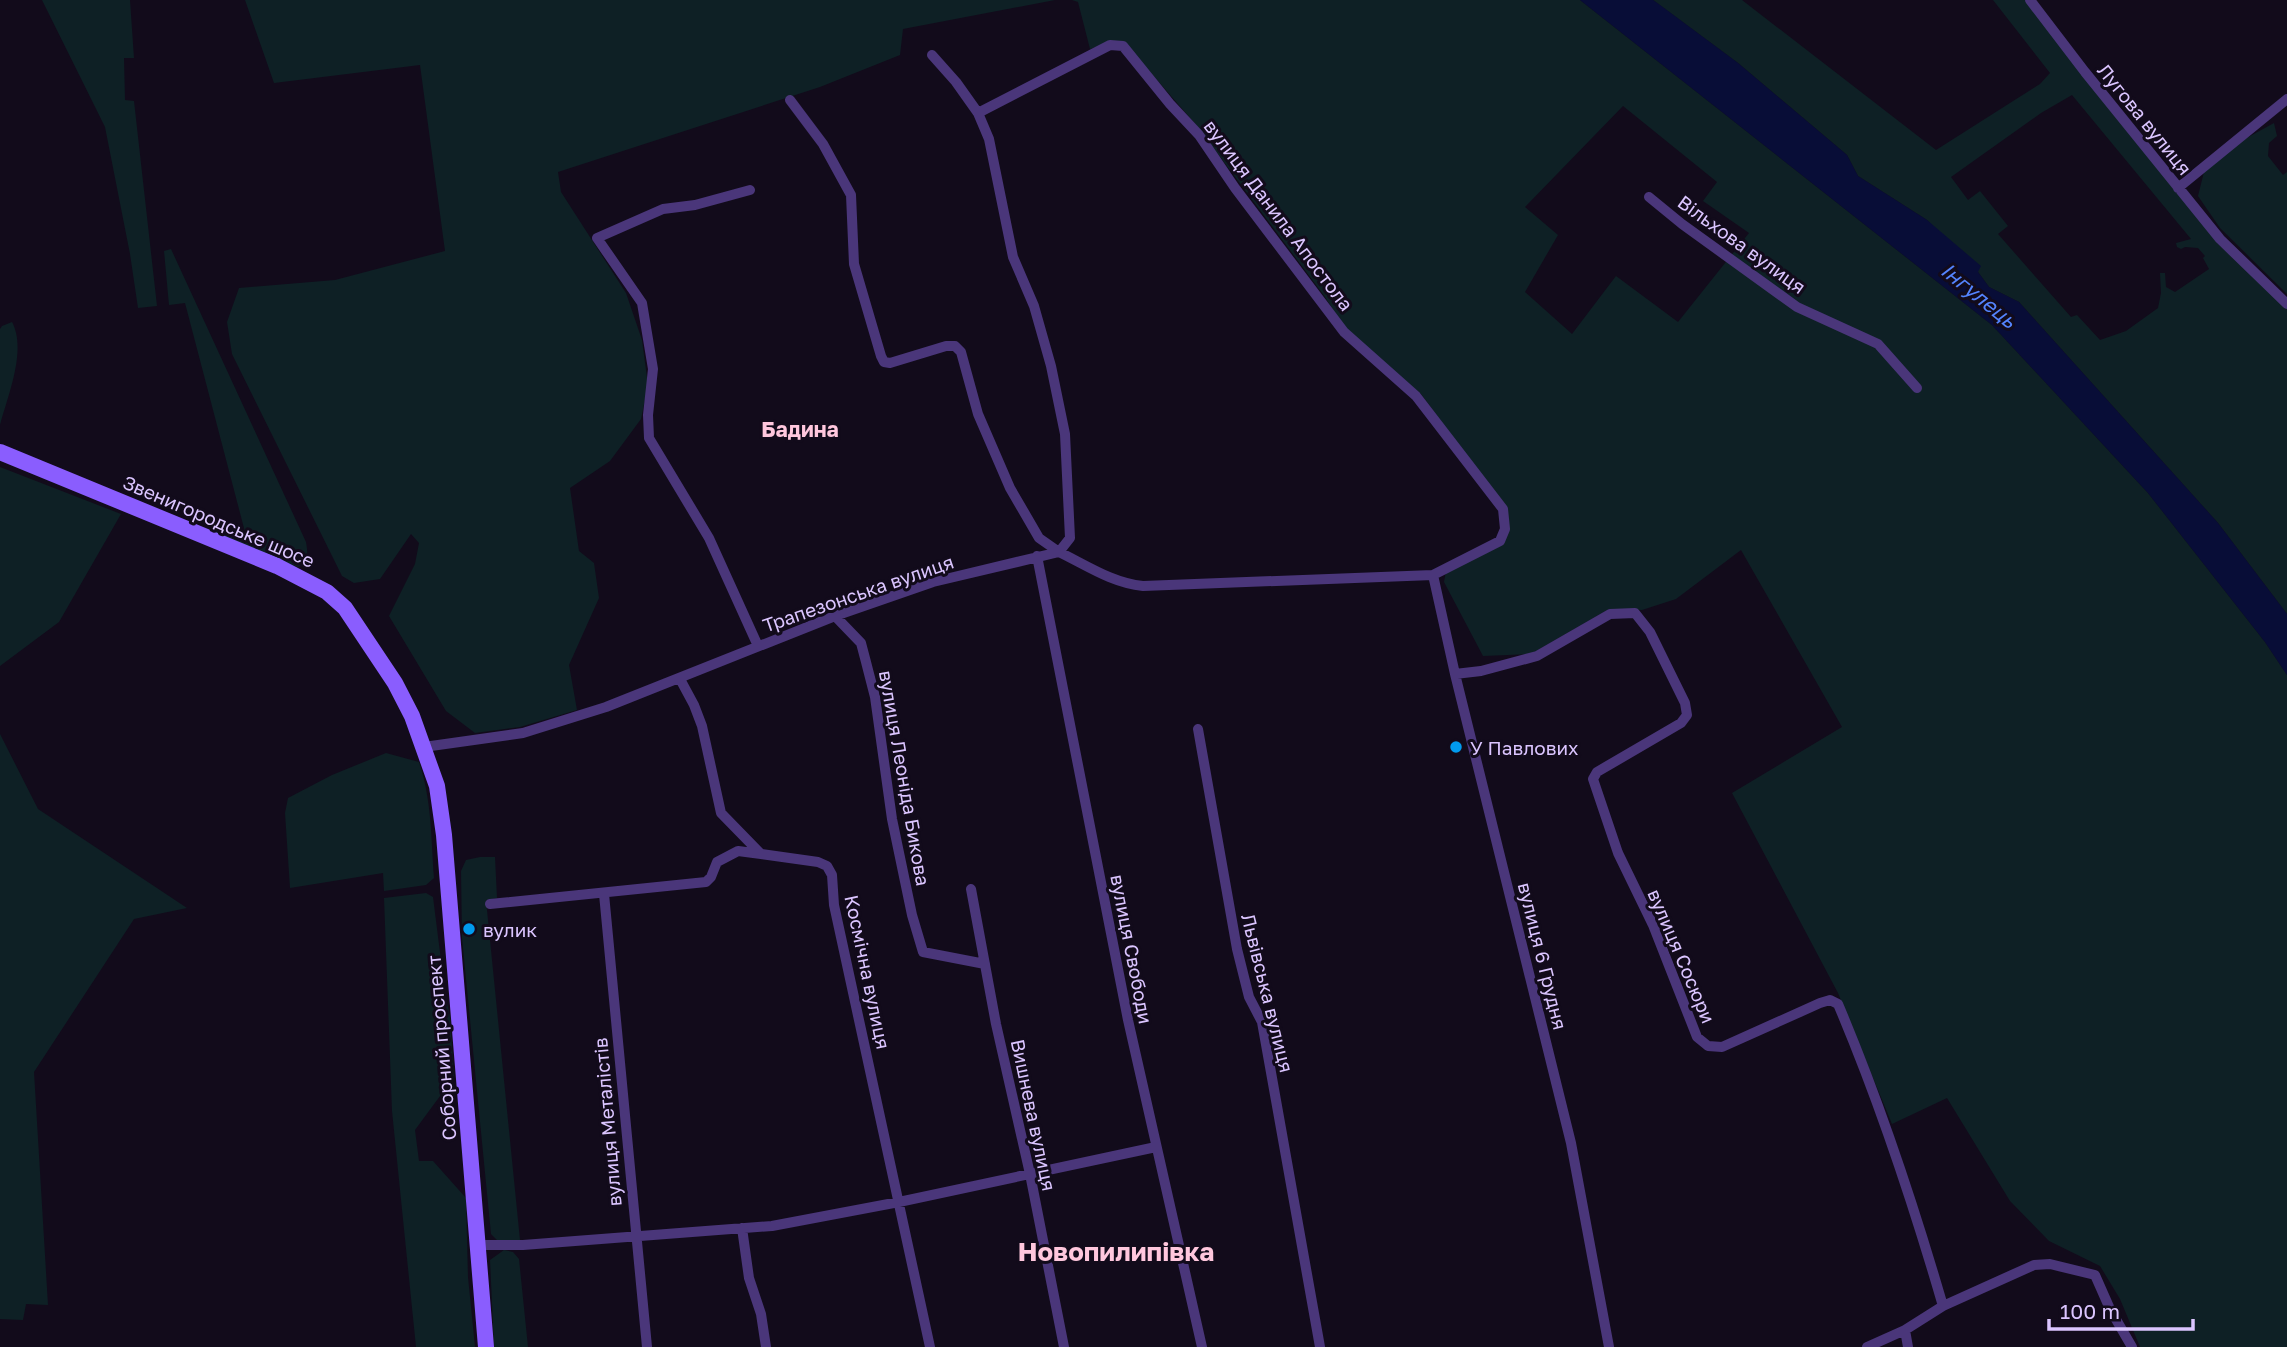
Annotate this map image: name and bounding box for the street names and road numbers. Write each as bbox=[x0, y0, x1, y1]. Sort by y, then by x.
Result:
street label: Лугова вулиця bbox=[2093, 59, 2197, 179]
street label: вулиця Данила Апостола bbox=[1200, 115, 1358, 315]
street label: Вільхова вулиця bbox=[1674, 190, 1810, 298]
street label: Звенигородське шосе bbox=[120, 470, 318, 572]
street label: Трапезонська вулиця bbox=[759, 549, 957, 637]
street label: вулиця Леоніда Бикова bbox=[875, 668, 935, 888]
street label: вулиця Свободи bbox=[1106, 872, 1158, 1026]
street label: вулиця 6 Грудня bbox=[1514, 880, 1572, 1032]
street label: вулиця Сосюри bbox=[1643, 885, 1721, 1027]
street label: Космічна вулиця bbox=[840, 893, 896, 1051]
street label: Львівська вулиця bbox=[1237, 911, 1299, 1075]
street label: Соборний проспект bbox=[421, 954, 461, 1142]
street label: вулиця Металістів bbox=[588, 1037, 626, 1207]
street label: Вишнева вулиця bbox=[1007, 1037, 1061, 1193]

